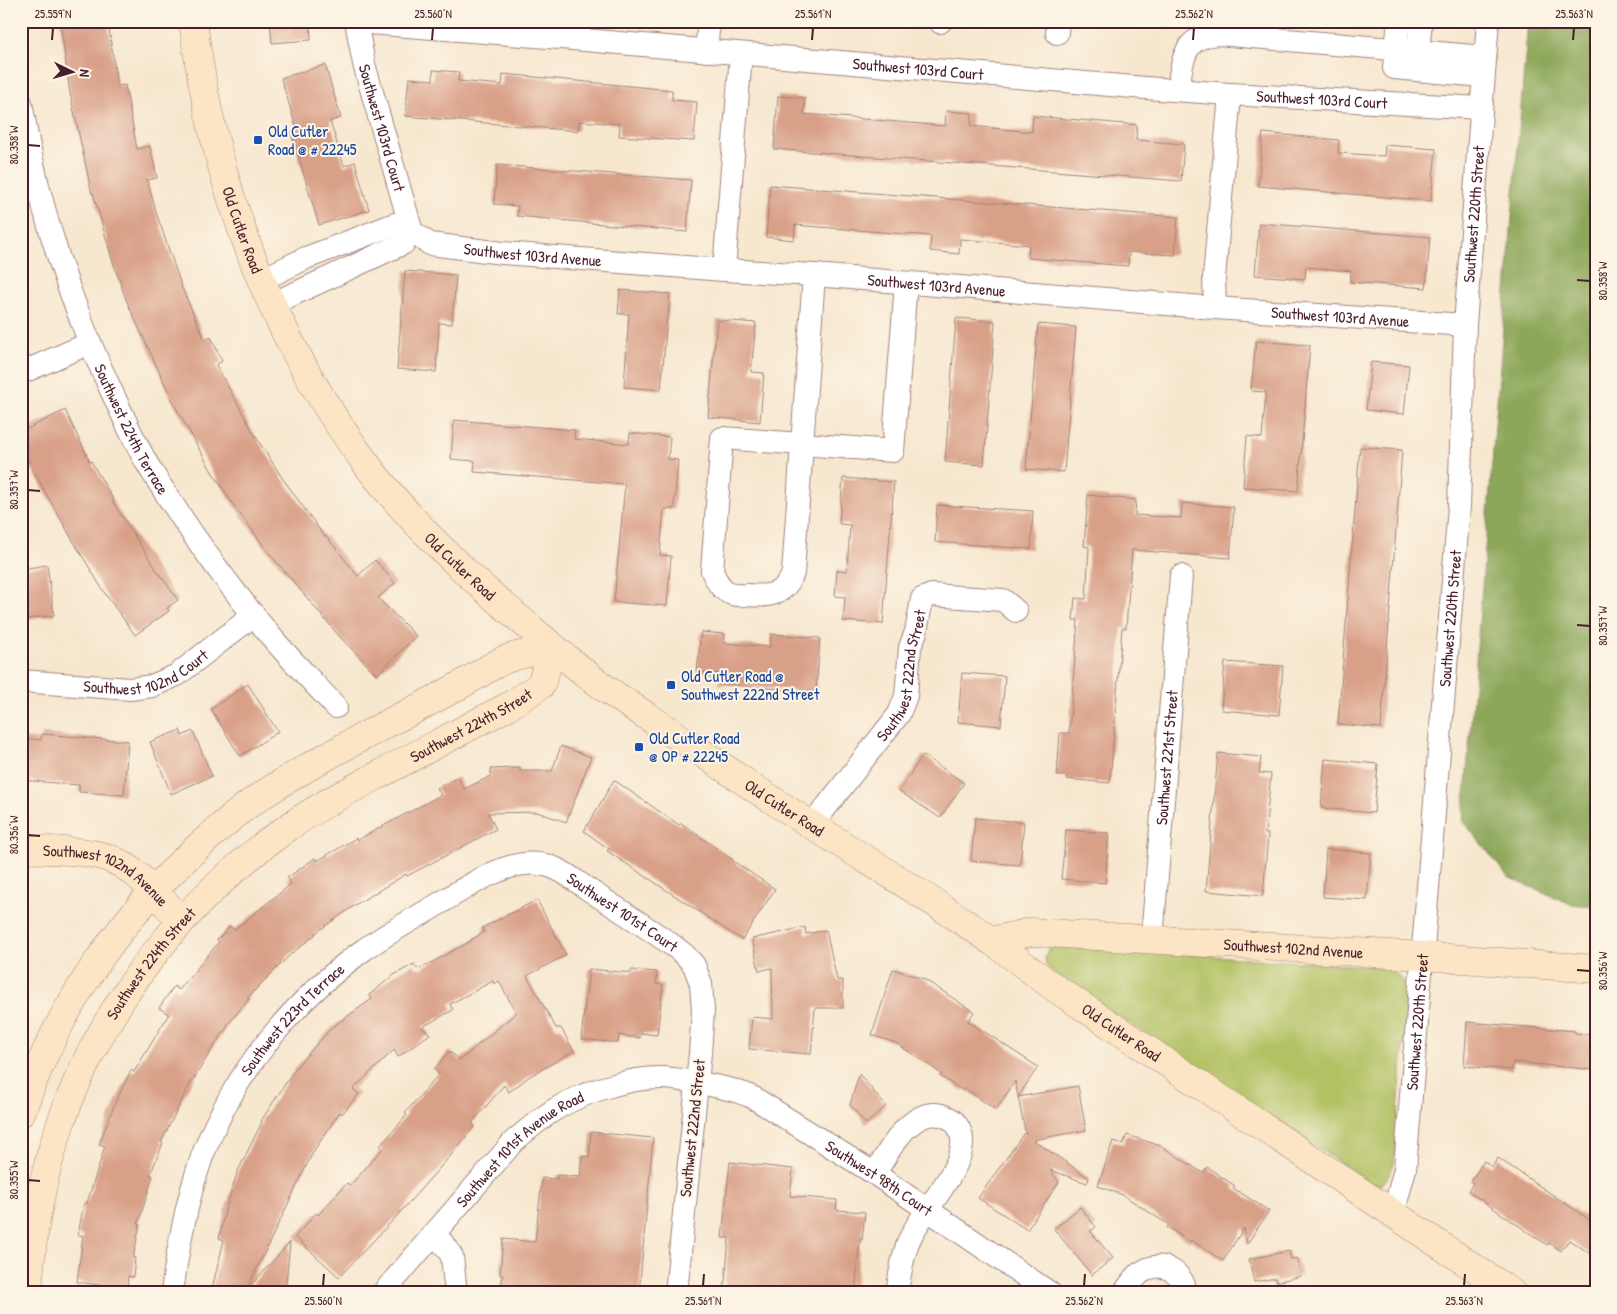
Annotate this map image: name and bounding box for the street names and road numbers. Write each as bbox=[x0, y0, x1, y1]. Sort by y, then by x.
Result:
street label: Southwest 103rd Court bbox=[852, 52, 985, 85]
street label: Southwest 103rd Court bbox=[354, 62, 411, 194]
street label: Southwest 103rd Court bbox=[1256, 84, 1388, 114]
street label: Southwest 220th Street bbox=[1457, 145, 1490, 283]
street label: Old Cutler Road bbox=[217, 184, 268, 276]
street label: Southwest 103rd Avenue bbox=[462, 237, 603, 272]
street label: Southwest 103rd Avenue bbox=[867, 268, 1007, 302]
street label: Southwest 103rd Avenue bbox=[1270, 301, 1411, 332]
street label: Southwest 224th Terrace bbox=[89, 361, 175, 499]
street label: Old Cutler Road bbox=[420, 527, 501, 605]
street label: Southwest 220th Street bbox=[1433, 549, 1466, 688]
street label: Southwest 222nd Street bbox=[871, 607, 931, 745]
street label: Southwest 102nd Court bbox=[83, 644, 213, 700]
street label: Southwest 224th Street bbox=[406, 683, 537, 767]
street label: Southwest 221st Street bbox=[1150, 689, 1183, 826]
street label: Old Cutler Road bbox=[740, 774, 828, 841]
street label: Southwest 102nd Avenue bbox=[43, 839, 174, 912]
street label: Southwest 101st Court bbox=[563, 867, 683, 957]
street label: Southwest 224th Street bbox=[101, 902, 201, 1024]
street label: Southwest 102nd Avenue bbox=[1223, 933, 1365, 963]
street label: Southwest 220th Street bbox=[1400, 952, 1434, 1091]
street label: Southwest 223rd Terrace bbox=[235, 958, 349, 1080]
street label: Old Cutler Road bbox=[1077, 998, 1165, 1067]
street label: Southwest 222nd Street bbox=[674, 1058, 710, 1198]
street label: Southwest 101st Avenue Road bbox=[451, 1086, 587, 1212]
street label: Southwest 98th Court bbox=[821, 1135, 937, 1221]

